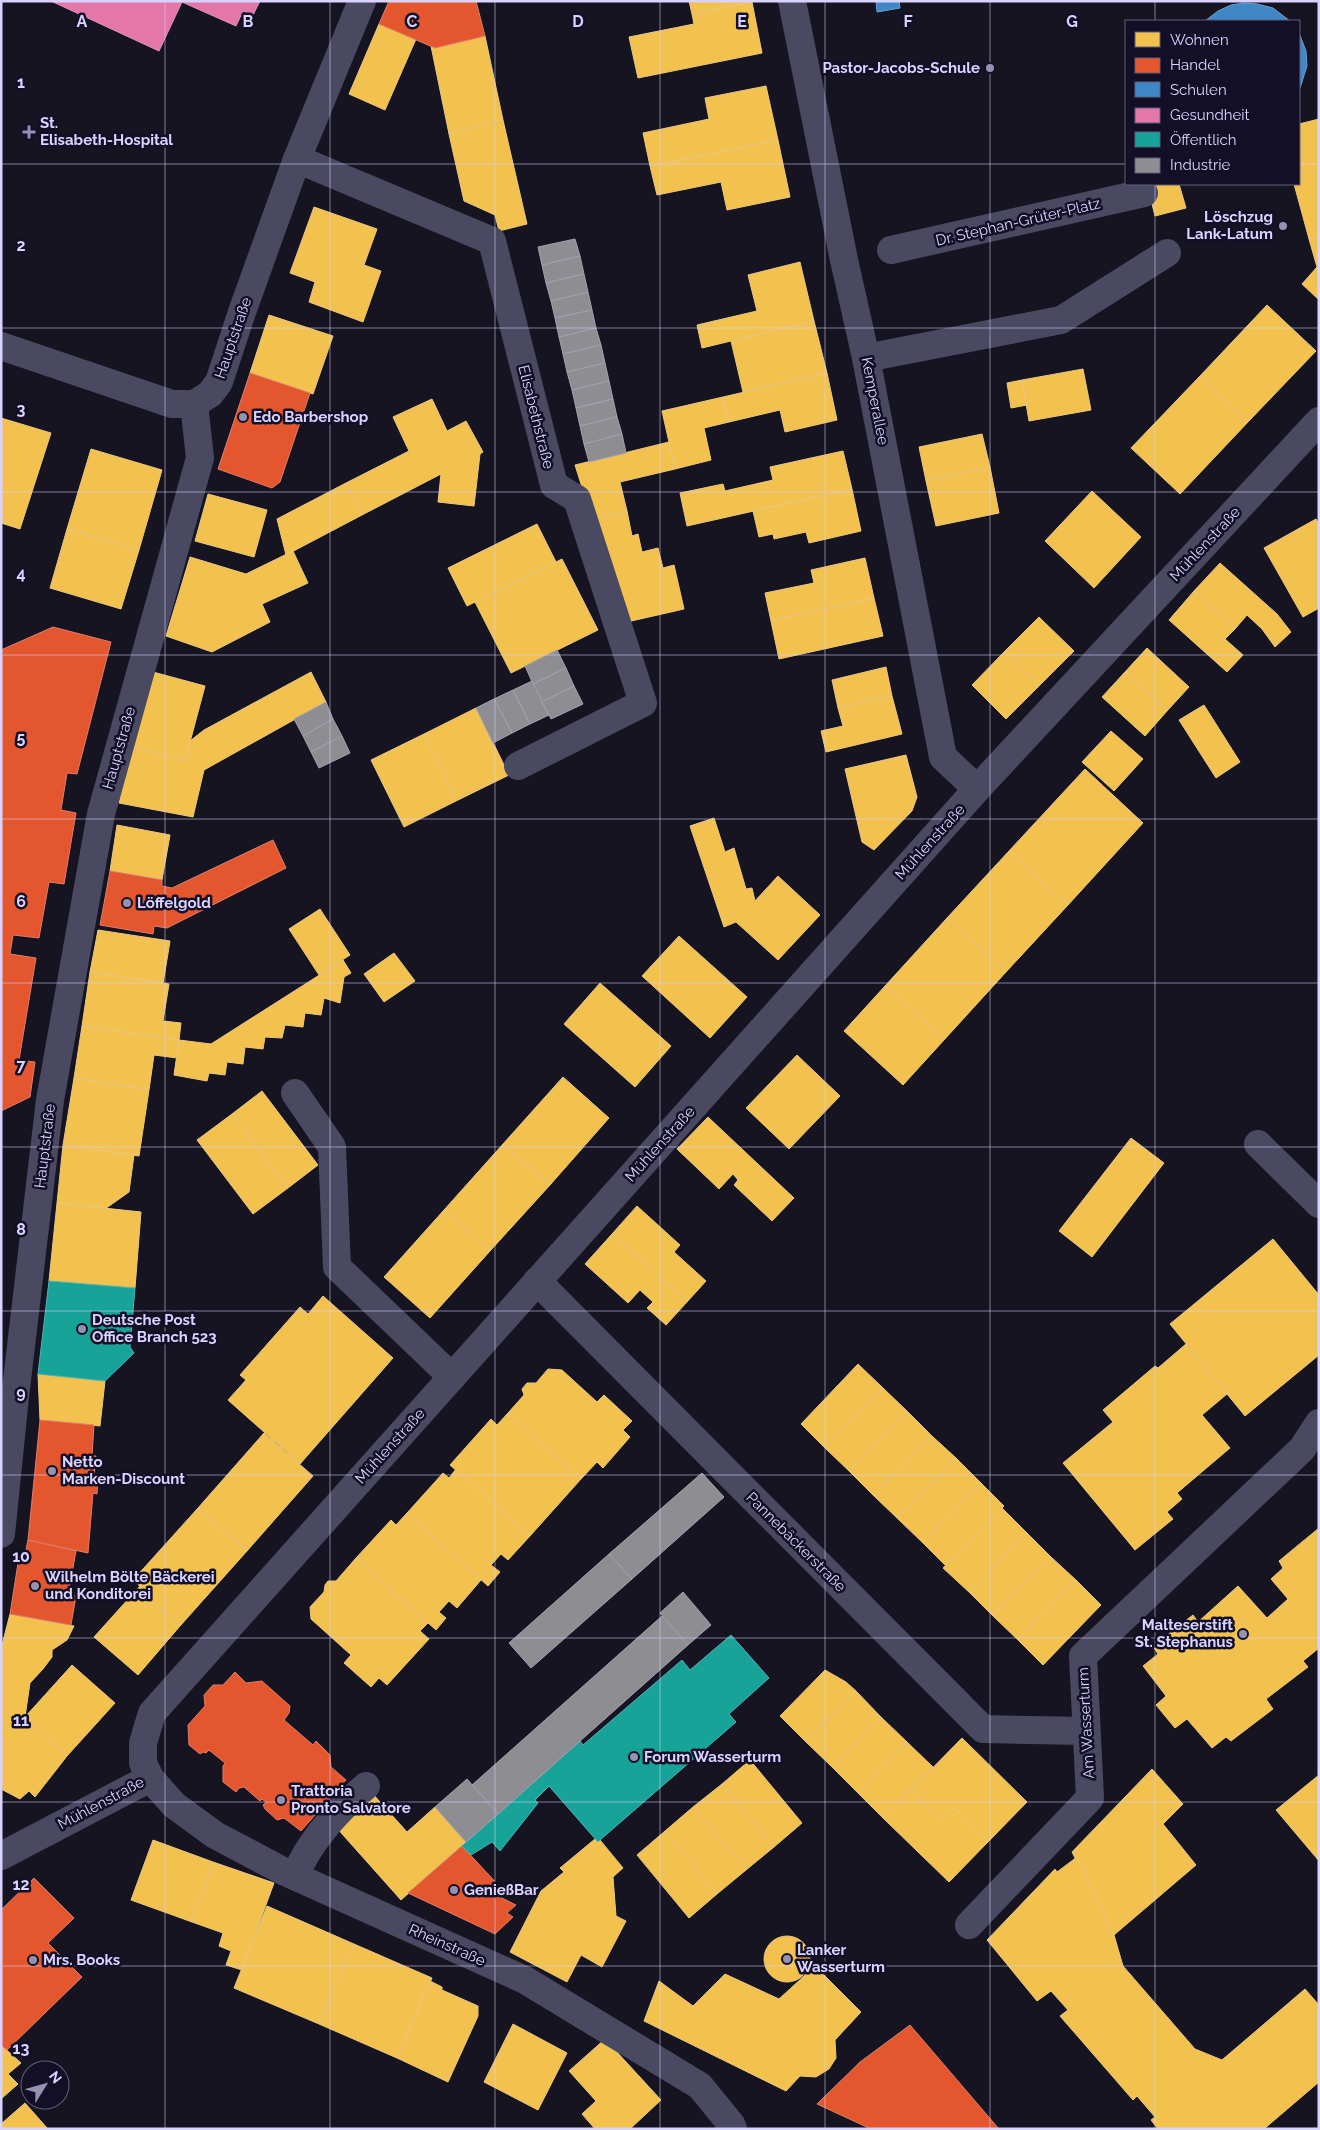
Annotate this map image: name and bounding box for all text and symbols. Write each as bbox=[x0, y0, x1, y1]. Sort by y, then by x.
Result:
text: A bbox=[77, 12, 88, 31]
text: B bbox=[243, 12, 254, 31]
text: C bbox=[407, 12, 418, 31]
text: D bbox=[572, 12, 584, 31]
text: E bbox=[737, 12, 747, 31]
text: F bbox=[903, 12, 913, 31]
text: G bbox=[1066, 12, 1078, 31]
legend bbox=[1125, 20, 1300, 185]
text: Wohnen bbox=[1170, 31, 1229, 49]
text: Handel bbox=[1170, 56, 1221, 74]
place label: Pastor-Jacobs-Schule bbox=[822, 59, 980, 77]
marker: Pastor-Jacobs-Schule bbox=[984, 62, 996, 74]
text: 1 bbox=[17, 73, 25, 92]
text: Schulen bbox=[1170, 81, 1227, 99]
text: Gesundheit bbox=[1170, 106, 1250, 124]
place label: St. Elisabeth-Hospital bbox=[40, 114, 173, 149]
marker: St. Elisabeth-Hospital bbox=[22, 125, 36, 139]
text: Öffentlich bbox=[1170, 130, 1237, 149]
text: Industrie bbox=[1170, 156, 1231, 174]
street label: Dr. Stephan-Grüter-Platz bbox=[934, 194, 1102, 250]
place label: Löschzug Lank-Latum bbox=[1186, 208, 1273, 243]
marker: Löschzug Lank-Latum bbox=[1277, 220, 1289, 232]
text: 2 bbox=[16, 236, 26, 255]
street label: Hauptstraße bbox=[211, 295, 255, 381]
street label: Kemperallee bbox=[858, 356, 892, 447]
street label: Elisabethstraße bbox=[514, 363, 558, 471]
text: 3 bbox=[17, 400, 26, 419]
place label: Edo Barbershop bbox=[253, 408, 369, 426]
marker: Edo Barbershop bbox=[237, 411, 249, 423]
street label: Mühlenstraße bbox=[1166, 503, 1244, 585]
text: 4 bbox=[16, 564, 26, 583]
street label: Hauptstraße bbox=[99, 704, 139, 791]
text: 5 bbox=[17, 728, 26, 747]
street label: Mühlenstraße bbox=[891, 800, 969, 883]
text: 6 bbox=[16, 892, 26, 911]
place label: Löffelgold bbox=[137, 894, 211, 912]
marker: Löffelgold bbox=[121, 897, 133, 909]
text: 7 bbox=[17, 1056, 26, 1075]
street label: Mühlenstraße bbox=[621, 1102, 699, 1185]
street label: Hauptstraße bbox=[31, 1103, 59, 1189]
text: 8 bbox=[16, 1220, 26, 1239]
place label: Deutsche Post Office Branch 523 bbox=[92, 1311, 217, 1346]
marker: Deutsche Post Office Branch 523 bbox=[76, 1323, 88, 1335]
text: 9 bbox=[16, 1383, 26, 1402]
street label: Mühlenstraße bbox=[351, 1404, 429, 1487]
place label: Netto Marken-Discount bbox=[62, 1453, 185, 1488]
marker: Netto Marken-Discount bbox=[46, 1465, 58, 1477]
street label: Pannebäckerstraße bbox=[742, 1488, 850, 1596]
text: 10 bbox=[12, 1547, 30, 1566]
place label: Wilhelm Bölte Bäckerei und Konditorei bbox=[45, 1568, 215, 1603]
marker: Wilhelm Bölte Bäckerei und Konditorei bbox=[29, 1580, 41, 1592]
place label: Malteserstift St. Stephanus bbox=[1135, 1616, 1233, 1651]
marker: Malteserstift St. Stephanus bbox=[1237, 1628, 1249, 1640]
street label: Am Wasserturm bbox=[1074, 1667, 1098, 1779]
text: 11 bbox=[13, 1711, 29, 1730]
place label: Forum Wasserturm bbox=[644, 1748, 781, 1766]
marker: Forum Wasserturm bbox=[628, 1751, 640, 1763]
street label: Mühlenstraße bbox=[55, 1773, 147, 1833]
place label: Trattoria Pronto Salvatore bbox=[291, 1782, 411, 1817]
marker: Trattoria Pronto Salvatore bbox=[275, 1794, 287, 1806]
text: 12 bbox=[13, 1875, 29, 1894]
place label: GenießBar bbox=[464, 1881, 539, 1899]
marker: GenießBar bbox=[448, 1884, 460, 1896]
street label: Rheinstraße bbox=[406, 1920, 488, 1970]
place label: Lanker Wasserturm bbox=[797, 1941, 885, 1976]
place label: Mrs. Books bbox=[43, 1951, 120, 1969]
marker: Lanker Wasserturm bbox=[781, 1953, 793, 1965]
marker: Mrs. Books bbox=[27, 1954, 39, 1966]
text: 13 bbox=[13, 2039, 29, 2058]
north arrow bbox=[20, 2060, 70, 2110]
text: N bbox=[46, 2068, 65, 2086]

